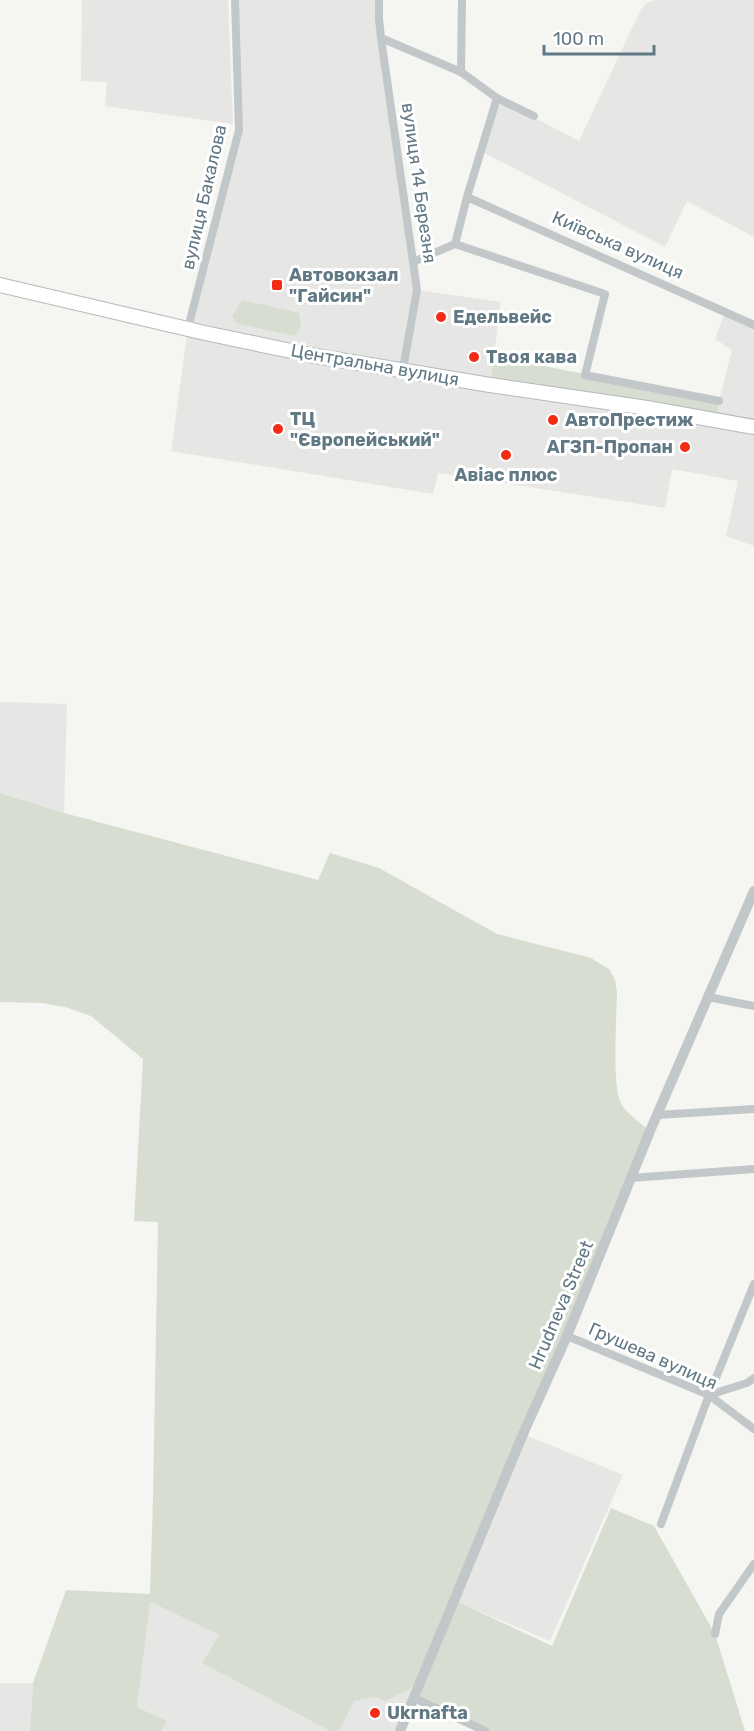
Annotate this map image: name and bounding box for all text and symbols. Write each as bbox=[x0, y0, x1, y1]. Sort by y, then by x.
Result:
scale bar bbox=[544, 18, 654, 56]
text: 100 m bbox=[553, 28, 604, 50]
street label: вулиця 14 Березня bbox=[397, 101, 441, 265]
street label: вулиця Бакалова bbox=[177, 122, 231, 272]
street label: Київська вулиця bbox=[549, 206, 687, 284]
place label: Автовокзал "Гайсин" bbox=[289, 264, 398, 307]
marker: Автовокзал "Гайсин" bbox=[270, 278, 284, 292]
place label: Едельвейс bbox=[453, 306, 552, 328]
marker: Едельвейс bbox=[434, 310, 448, 324]
street label: Центральна вулиця bbox=[289, 339, 461, 391]
place label: Твоя кава bbox=[486, 346, 577, 368]
marker: Твоя кава bbox=[467, 350, 481, 364]
place label: ТЦ "Європейський" bbox=[290, 408, 440, 451]
place label: АвтоПрестиж bbox=[565, 409, 694, 431]
marker: АвтоПрестиж bbox=[546, 413, 560, 427]
marker: ТЦ "Європейський" bbox=[271, 422, 285, 436]
place label: АГЗП-Пропан bbox=[547, 436, 673, 458]
marker: АГЗП-Пропан bbox=[678, 440, 692, 454]
marker: Авіас плюс bbox=[499, 448, 513, 462]
place label: Авіас плюс bbox=[455, 464, 558, 486]
street label: Hrudneva Street bbox=[524, 1237, 598, 1373]
street label: Грушева вулиця bbox=[585, 1318, 721, 1394]
place label: Ukrnafta bbox=[387, 1702, 468, 1724]
marker: Ukrnafta bbox=[368, 1706, 382, 1720]

